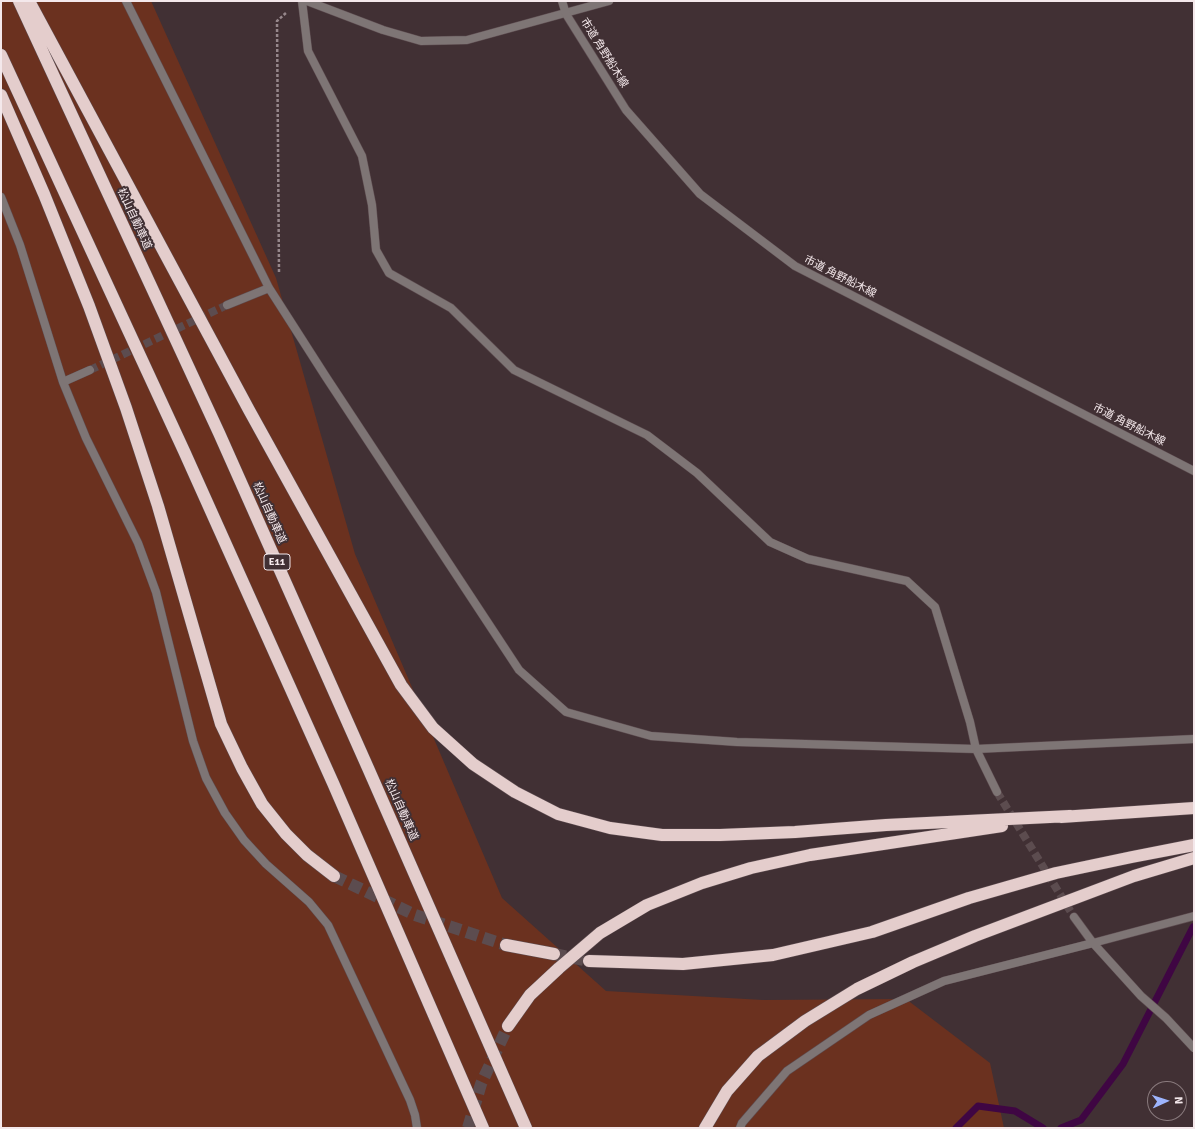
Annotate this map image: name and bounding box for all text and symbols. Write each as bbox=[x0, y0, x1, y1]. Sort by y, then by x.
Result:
street label: 市道 角野船木線 bbox=[577, 16, 631, 90]
street label: 松山自動車道 bbox=[114, 186, 154, 252]
street label: 市道 角野船木線 bbox=[802, 253, 878, 301]
street label: 市道 角野船木線 bbox=[1091, 401, 1167, 449]
street label: 松山自動車道 bbox=[250, 480, 288, 546]
road number: E11 bbox=[264, 554, 290, 570]
street label: 松山自動車道 bbox=[382, 777, 420, 843]
north arrow bbox=[1147, 1081, 1187, 1121]
text: N bbox=[1172, 1096, 1185, 1105]

